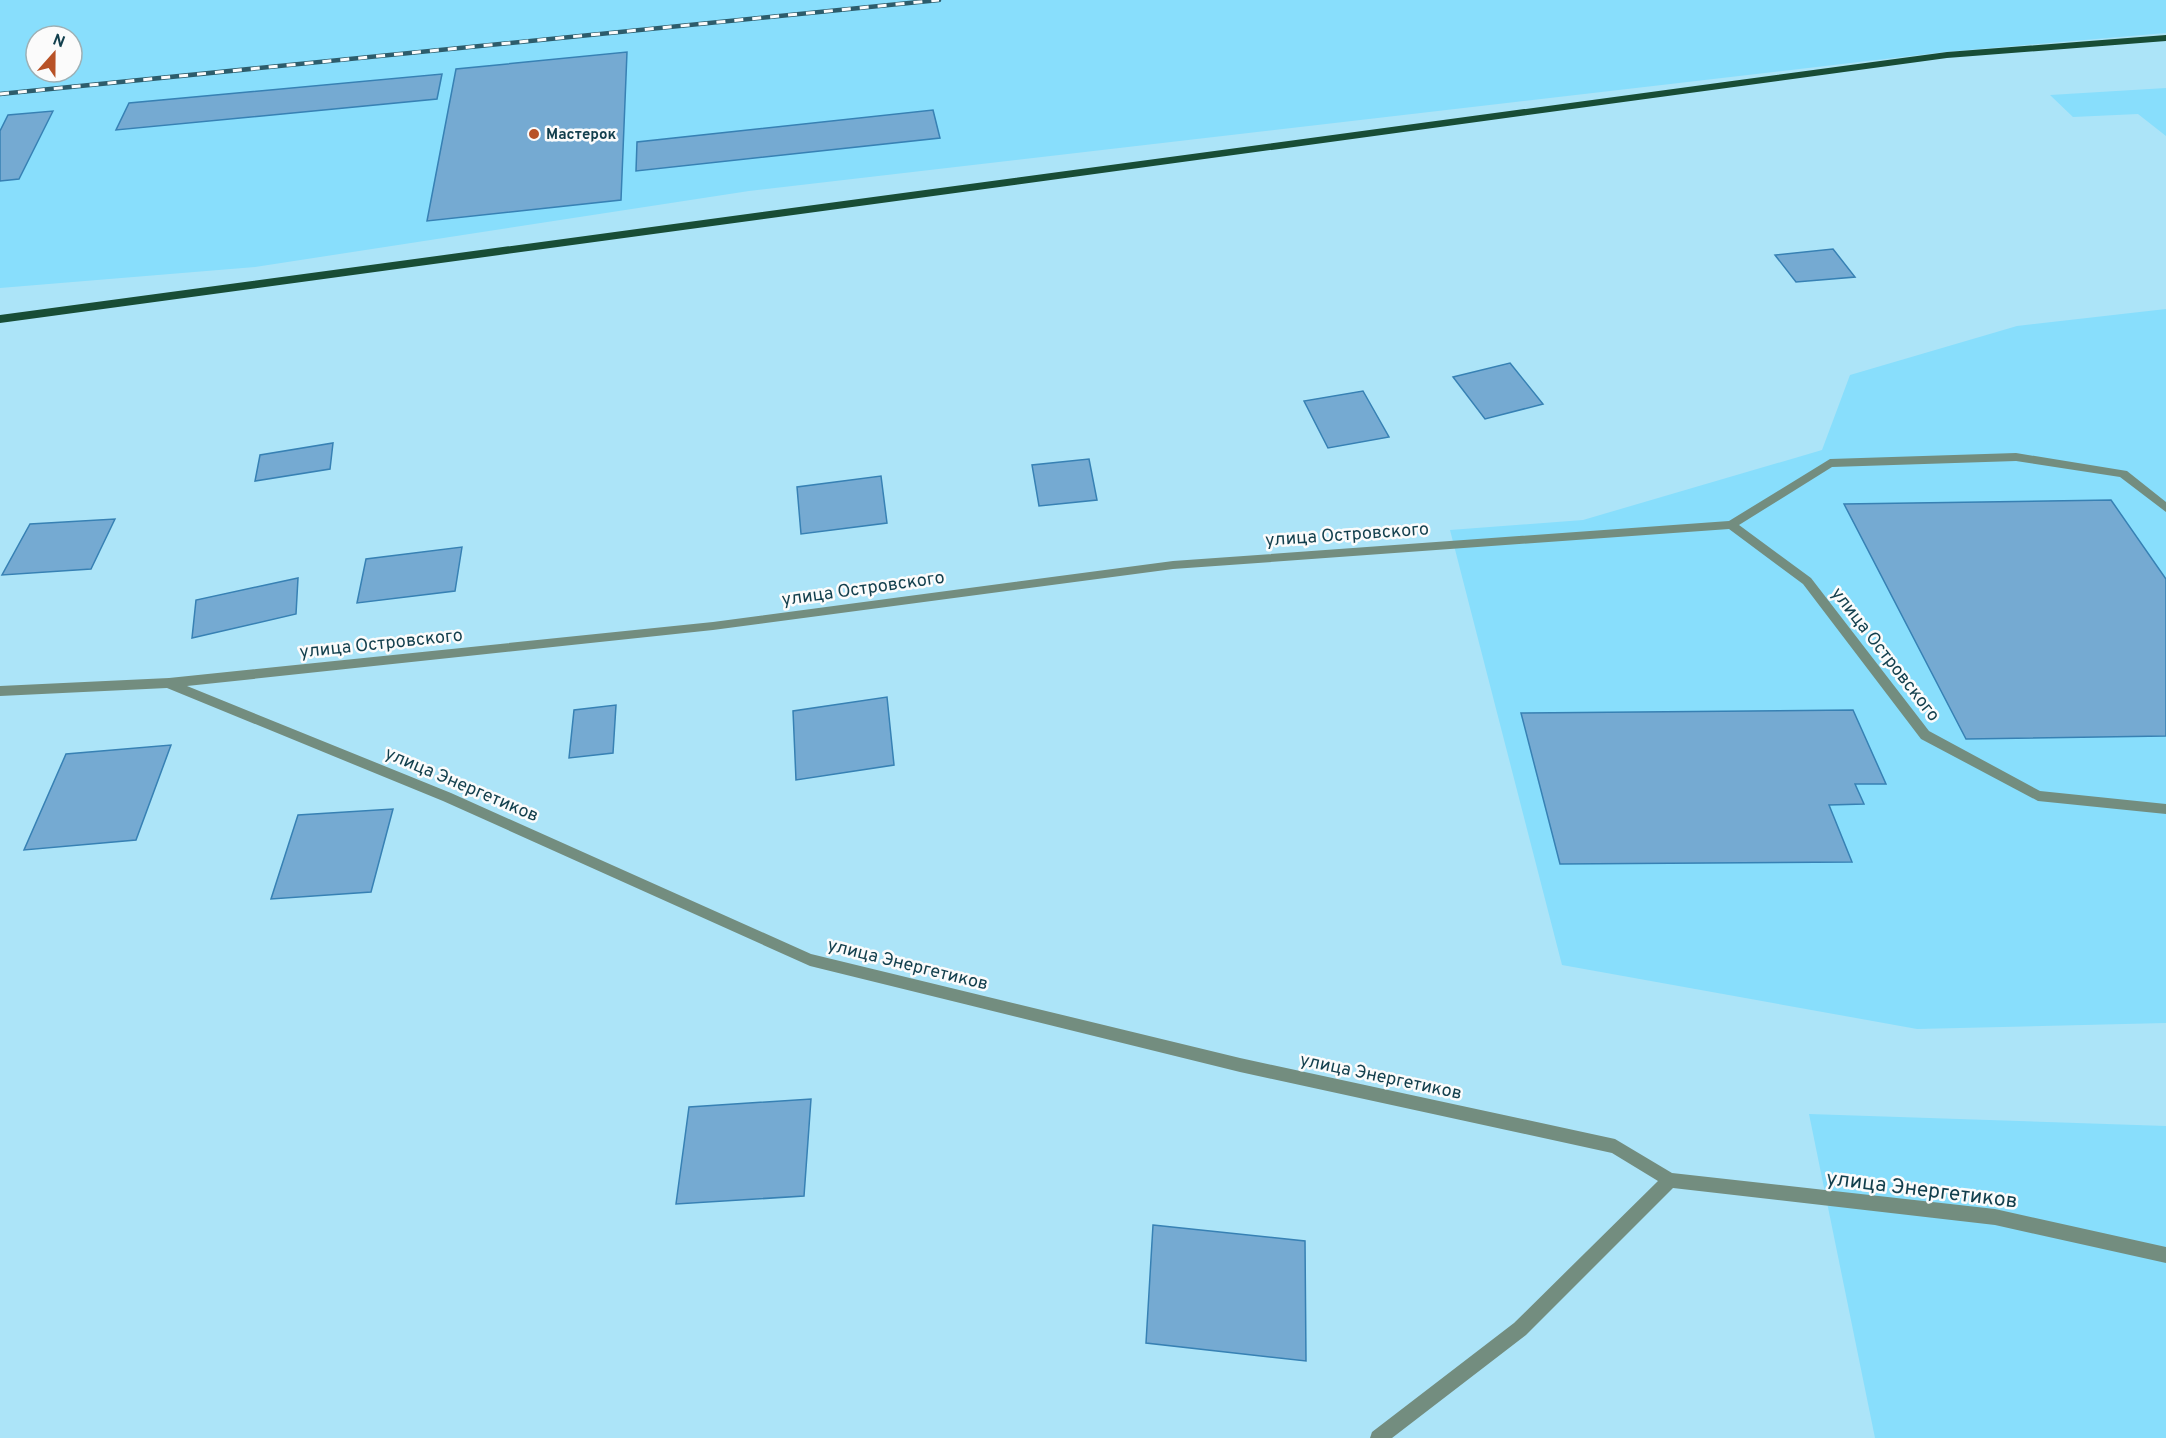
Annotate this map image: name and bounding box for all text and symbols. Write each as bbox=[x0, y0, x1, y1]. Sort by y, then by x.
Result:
north arrow bbox=[24, 24, 84, 84]
text: N bbox=[50, 30, 68, 53]
place label: Мастерок bbox=[546, 126, 617, 145]
marker: Мастерок bbox=[527, 127, 541, 141]
street label: улица Островского bbox=[1264, 518, 1430, 553]
street label: улица Островского bbox=[780, 567, 946, 612]
street label: улица Островского bbox=[1825, 583, 1944, 727]
street label: улица Островского bbox=[298, 624, 464, 665]
street label: улица Энергетиков bbox=[381, 743, 542, 828]
street label: улица Энергетиков bbox=[825, 934, 990, 997]
street label: улица Энергетиков bbox=[1298, 1049, 1464, 1106]
street label: улица Энергетиков bbox=[1825, 1165, 2019, 1216]

